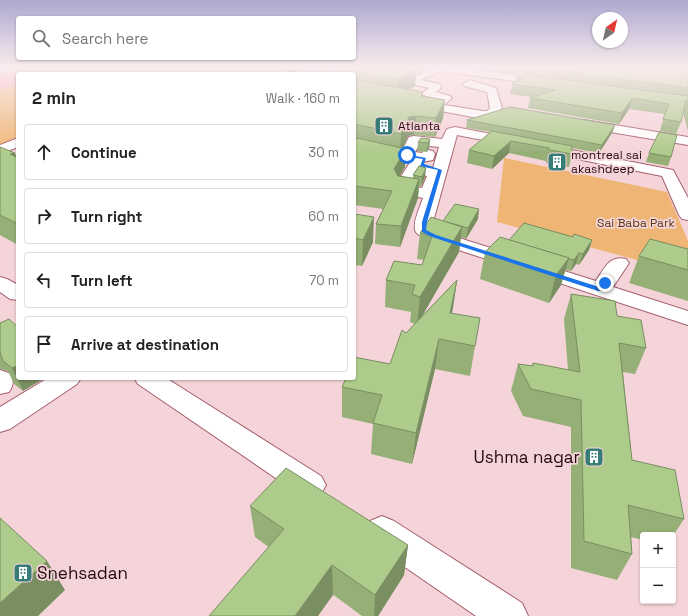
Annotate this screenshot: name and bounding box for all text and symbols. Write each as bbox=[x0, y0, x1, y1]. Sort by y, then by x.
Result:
north arrow bbox=[592, 12, 628, 48]
search box bbox=[16, 16, 356, 60]
icon: search bbox=[30, 27, 52, 49]
text: Search here bbox=[62, 29, 148, 48]
text: 2 min bbox=[32, 87, 76, 109]
text: Walk · 160 m bbox=[266, 90, 340, 107]
building icon: Atlanta bbox=[373, 115, 395, 137]
place label: Atlanta bbox=[398, 118, 440, 134]
icon: ahead bbox=[33, 141, 55, 163]
text: Continue bbox=[71, 143, 137, 162]
text: 30 m bbox=[308, 144, 339, 161]
route start bbox=[398, 146, 416, 164]
place label: montreal sai akashdeep bbox=[571, 147, 642, 177]
building icon: montreal sai akashdeep bbox=[546, 151, 568, 173]
icon: right bbox=[33, 205, 55, 227]
text: Turn right bbox=[71, 207, 142, 226]
text: 60 m bbox=[308, 208, 339, 225]
park label: Sai Baba Park bbox=[597, 215, 675, 231]
icon: left bbox=[33, 269, 55, 291]
text: Turn left bbox=[71, 271, 133, 290]
text: 70 m bbox=[309, 272, 339, 289]
route end bbox=[596, 274, 614, 292]
icon: arrive bbox=[33, 333, 55, 355]
text: Arrive at destination bbox=[71, 335, 219, 354]
place label: Ushma nagar bbox=[473, 446, 580, 468]
building icon: Ushma nagar bbox=[583, 446, 605, 468]
map controls bbox=[640, 532, 676, 604]
button: + bbox=[640, 532, 676, 568]
building icon: Snehsadan bbox=[12, 562, 34, 584]
place label: Snehsadan bbox=[37, 562, 128, 584]
button: − bbox=[640, 568, 676, 604]

